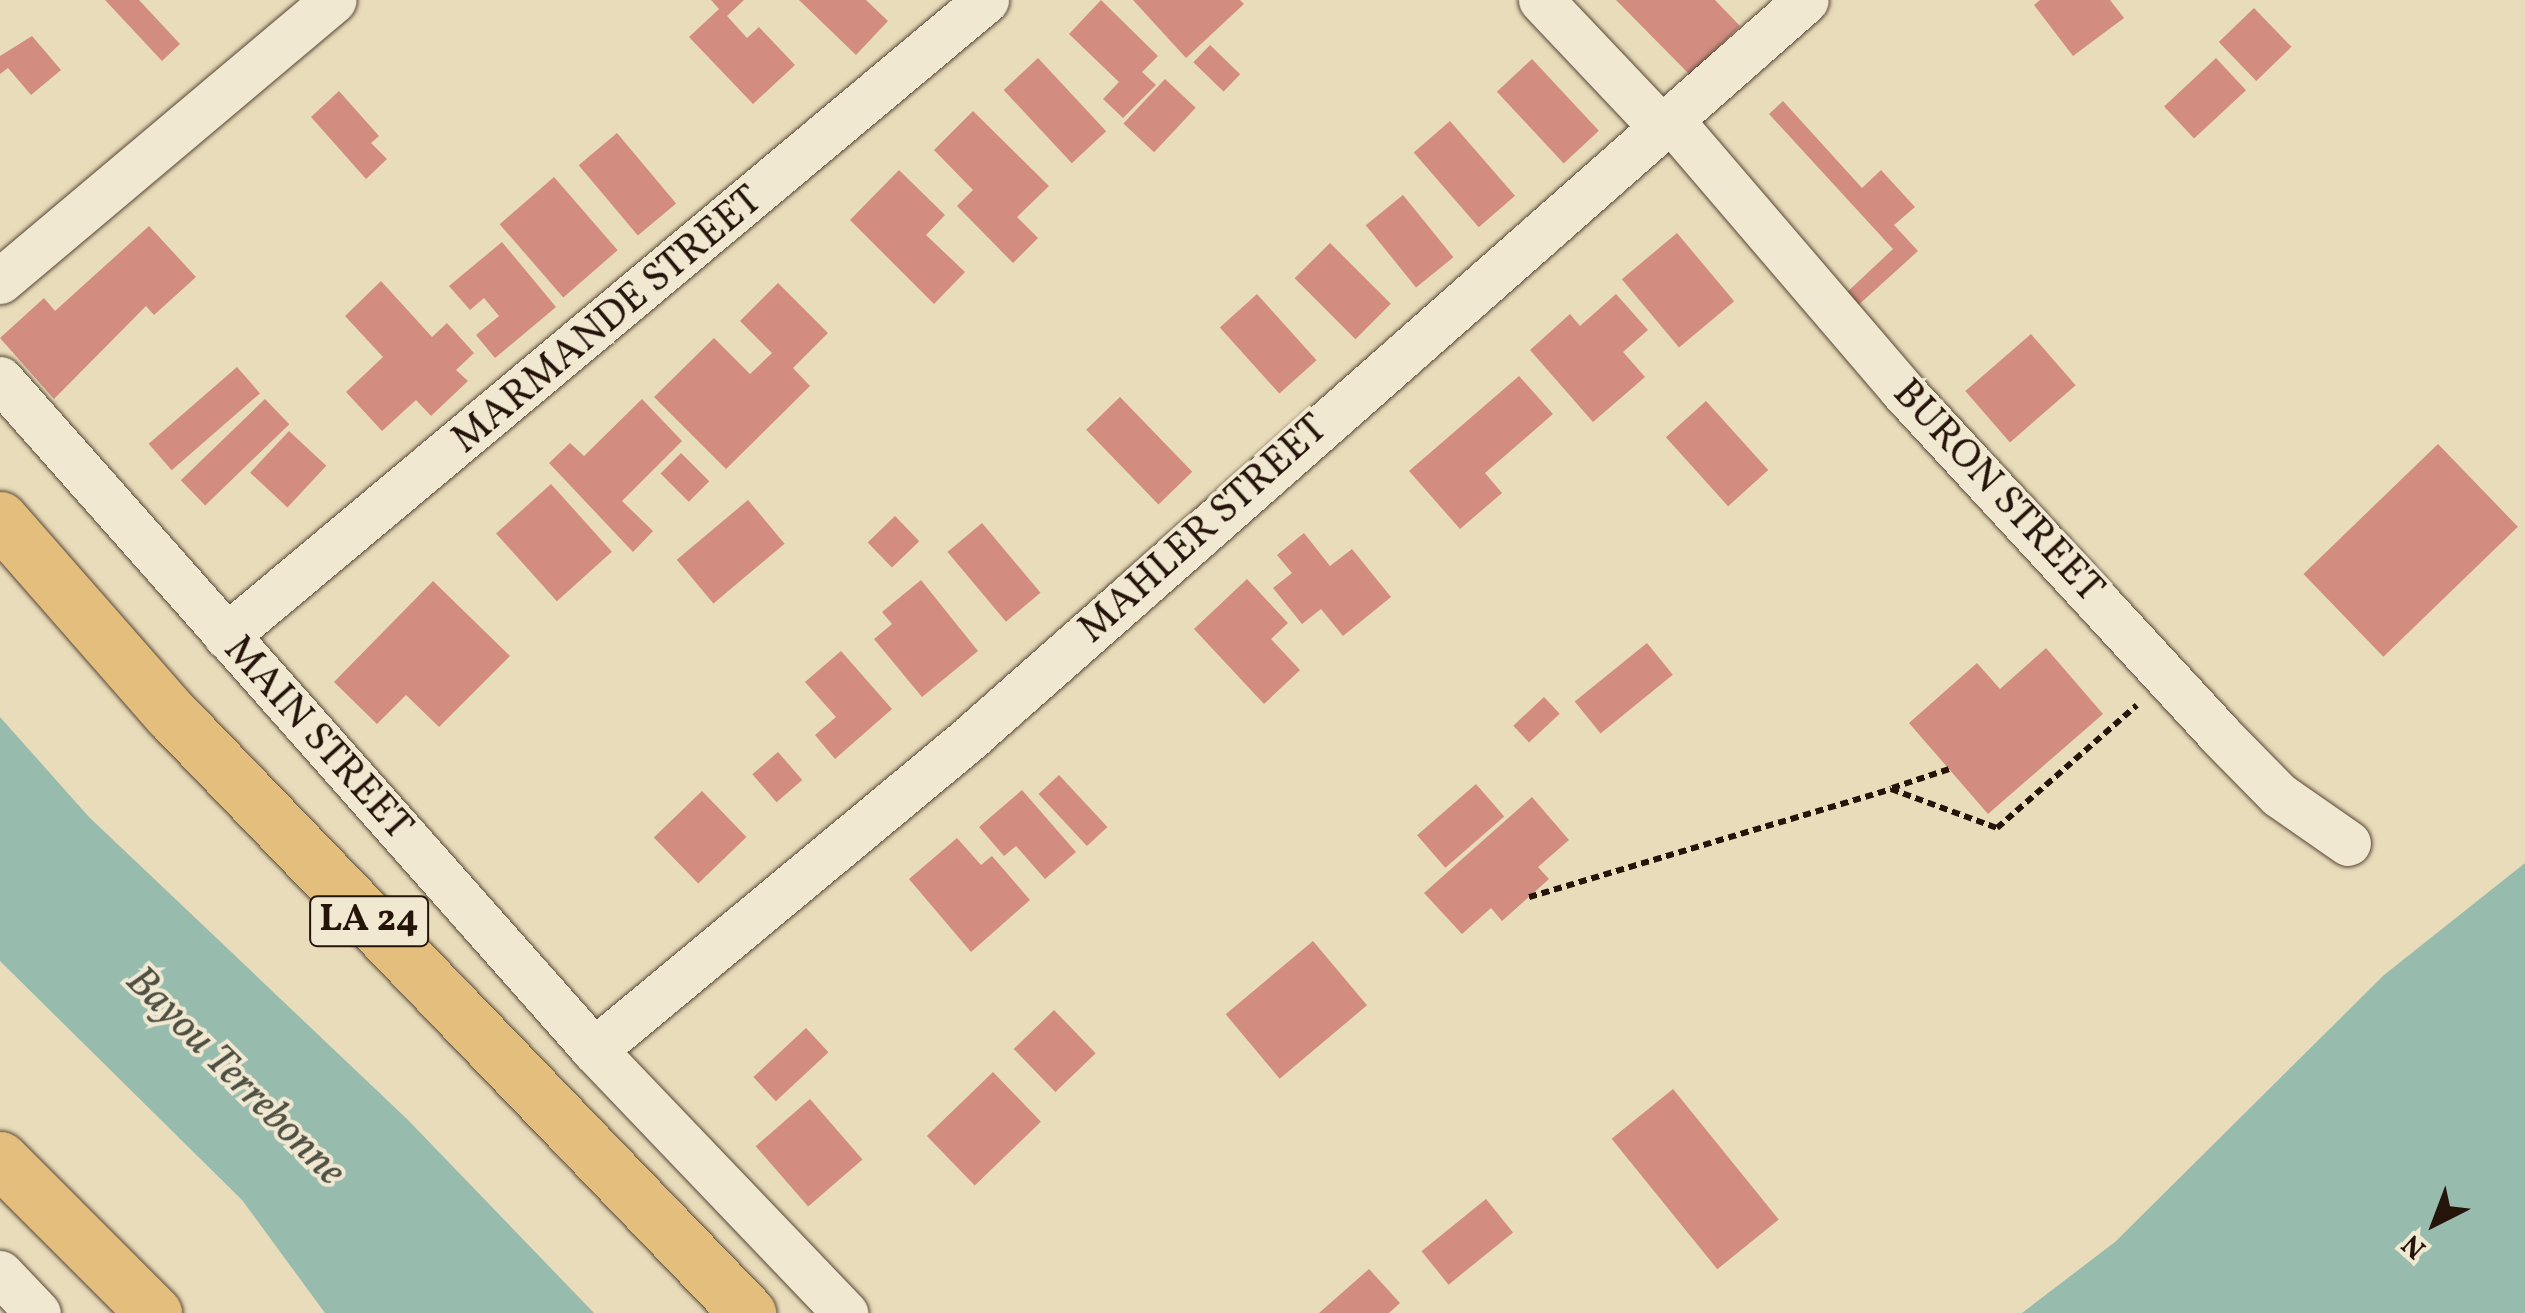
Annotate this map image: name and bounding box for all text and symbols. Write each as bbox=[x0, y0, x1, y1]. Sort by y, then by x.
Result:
street label: MARMANDE STREET bbox=[443, 177, 773, 465]
street label: BURON STREET bbox=[1882, 371, 2112, 613]
street label: MAHLER STREET bbox=[1070, 406, 1338, 654]
street label: MAIN STREET bbox=[213, 627, 421, 851]
road number: LA 24 bbox=[309, 888, 429, 954]
water label: Bayou Terrebonne bbox=[114, 958, 354, 1198]
north arrow bbox=[2385, 1173, 2485, 1273]
text: N bbox=[2394, 1224, 2435, 1267]

